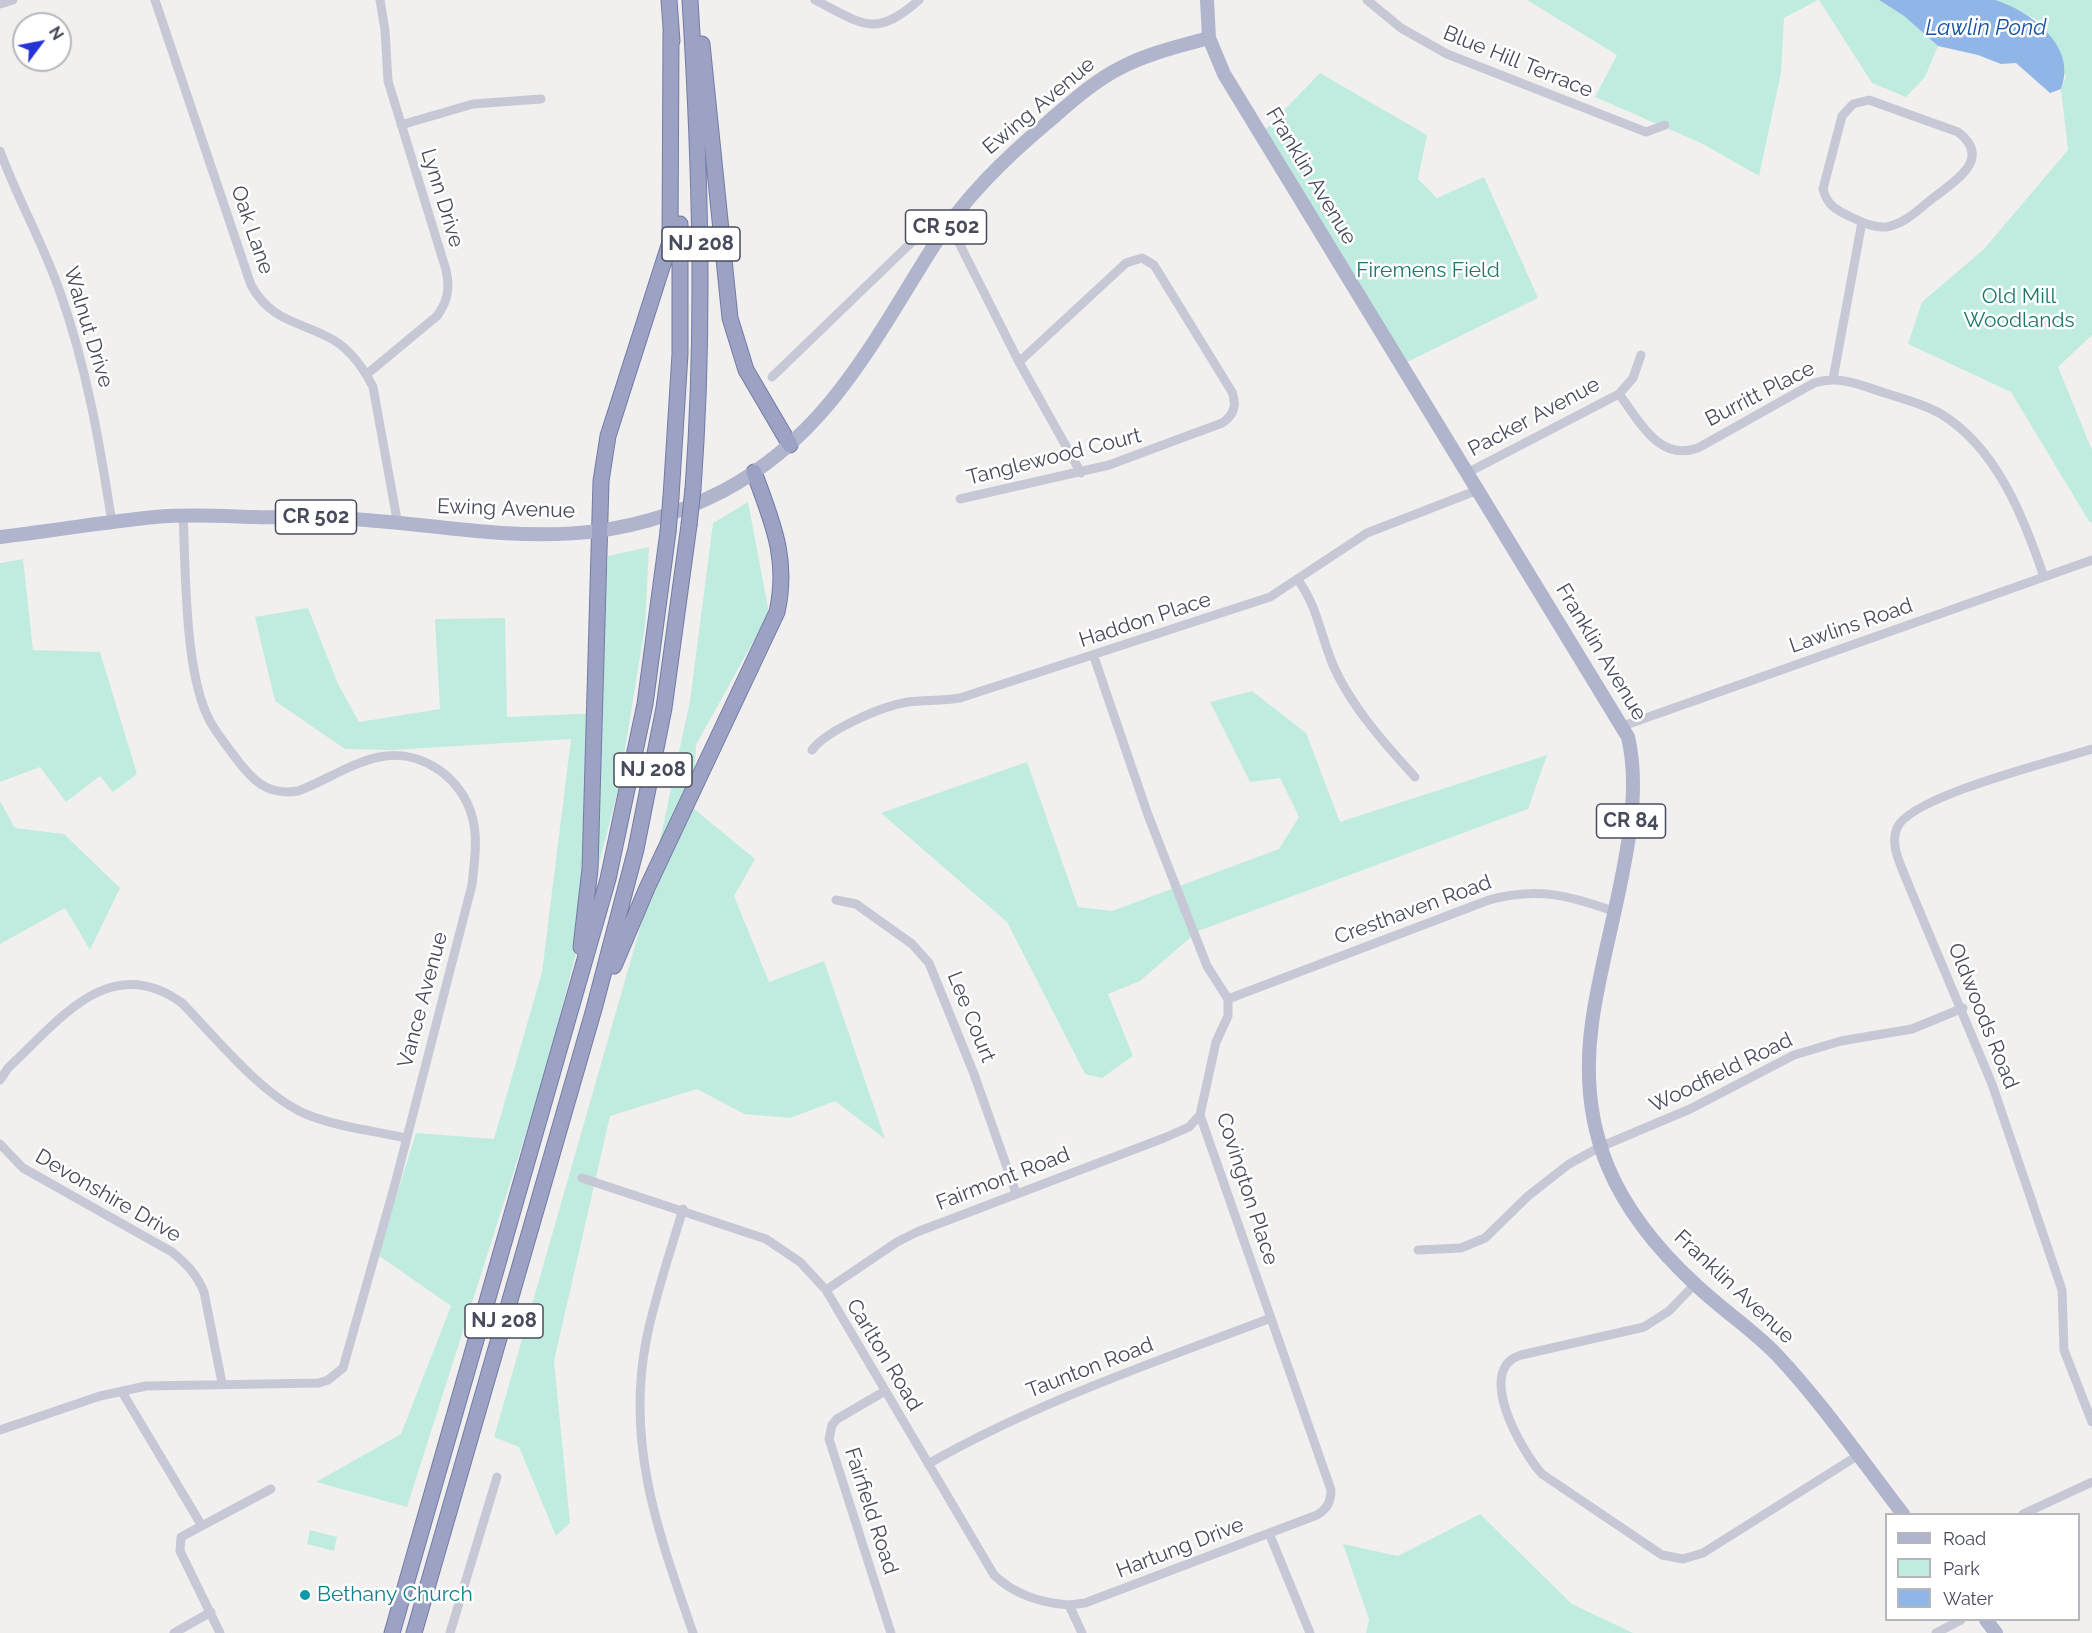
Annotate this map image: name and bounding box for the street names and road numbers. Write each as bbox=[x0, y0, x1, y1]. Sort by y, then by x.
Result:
street label: Blue Hill Terrace bbox=[1439, 20, 1597, 104]
street label: Ewing Avenue bbox=[978, 52, 1100, 160]
street label: Franklin Avenue bbox=[1260, 103, 1362, 249]
street label: Lynn Drive bbox=[415, 146, 469, 250]
street label: Oak Lane bbox=[225, 182, 279, 278]
road number: CR 502 bbox=[906, 210, 986, 244]
road number: NJ 208 bbox=[662, 227, 740, 261]
street label: Walnut Drive bbox=[58, 263, 118, 391]
street label: Burritt Place bbox=[1701, 356, 1819, 432]
street label: Packer Avenue bbox=[1464, 372, 1604, 462]
street label: Tanglewood Court bbox=[964, 423, 1144, 491]
street label: Ewing Avenue bbox=[436, 494, 576, 524]
road number: CR 502 bbox=[276, 500, 356, 534]
street label: Franklin Avenue bbox=[1550, 579, 1652, 725]
street label: Haddon Place bbox=[1076, 587, 1214, 653]
street label: Lawlins Road bbox=[1786, 593, 1916, 659]
road number: NJ 208 bbox=[614, 753, 692, 787]
road number: CR 84 bbox=[1596, 804, 1666, 838]
street label: Cresthaven Road bbox=[1331, 870, 1495, 950]
street label: Vance Avenue bbox=[393, 929, 453, 1071]
street label: Oldwoods Road bbox=[1942, 939, 2024, 1093]
street label: Lee Court bbox=[941, 968, 1001, 1066]
street label: Woodfield Road bbox=[1645, 1027, 1797, 1119]
street label: Covington Place bbox=[1211, 1110, 1283, 1268]
street label: Fairmont Road bbox=[933, 1142, 1073, 1216]
street label: Devonshire Drive bbox=[31, 1144, 185, 1248]
street label: Franklin Avenue bbox=[1669, 1225, 1799, 1349]
street label: Carlton Road bbox=[841, 1294, 927, 1416]
road number: NJ 208 bbox=[465, 1304, 543, 1338]
street label: Taunton Road bbox=[1023, 1332, 1157, 1404]
street label: Fairfield Road bbox=[839, 1444, 903, 1578]
street label: Hartung Drive bbox=[1113, 1512, 1247, 1584]

